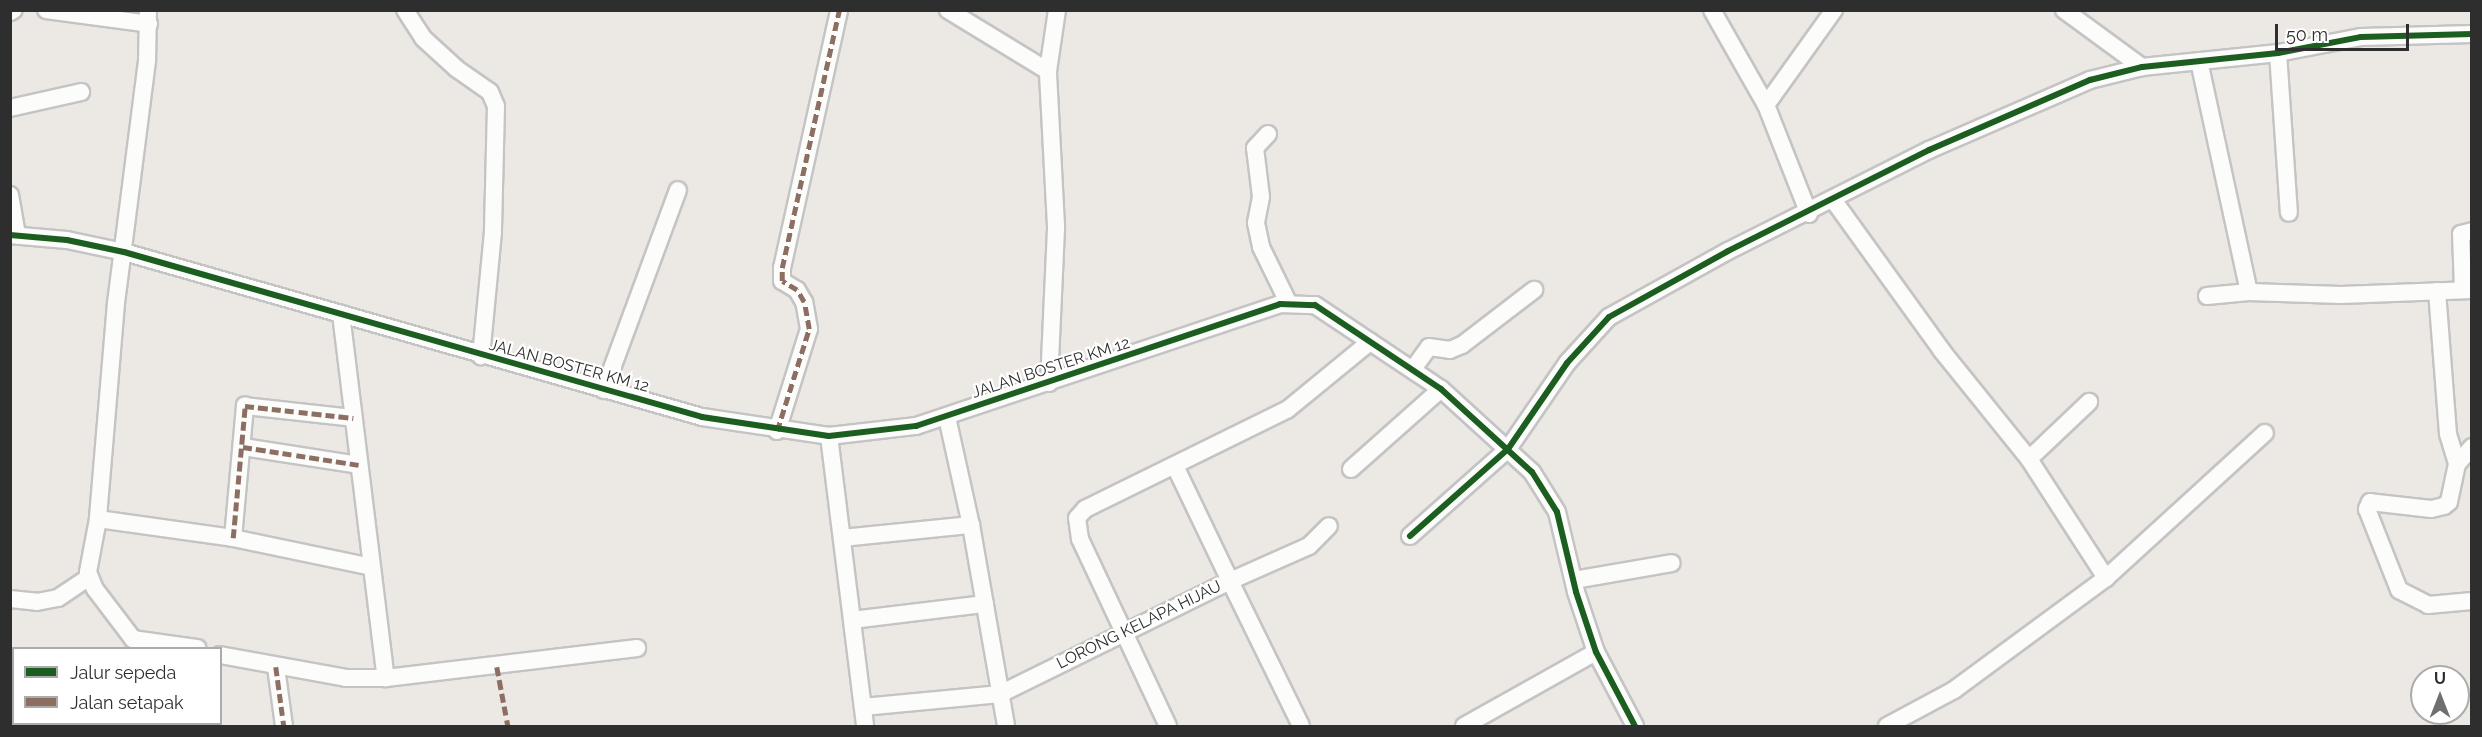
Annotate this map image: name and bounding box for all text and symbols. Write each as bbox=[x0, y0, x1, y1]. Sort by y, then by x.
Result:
scale bar bbox=[2278, 12, 2412, 50]
text: 50 m bbox=[2286, 24, 2328, 45]
street label: JALAN BOSTER KM 12 bbox=[970, 333, 1132, 403]
street label: JALAN BOSTER KM 12 bbox=[487, 335, 651, 397]
street label: LORONG KELAPA HIJAU bbox=[1053, 577, 1225, 673]
legend bbox=[12, 647, 222, 725]
text: Jalur sepeda bbox=[70, 662, 176, 683]
north arrow bbox=[2410, 665, 2470, 725]
text: U bbox=[2434, 669, 2446, 688]
text: Jalan setapak bbox=[70, 692, 184, 713]

